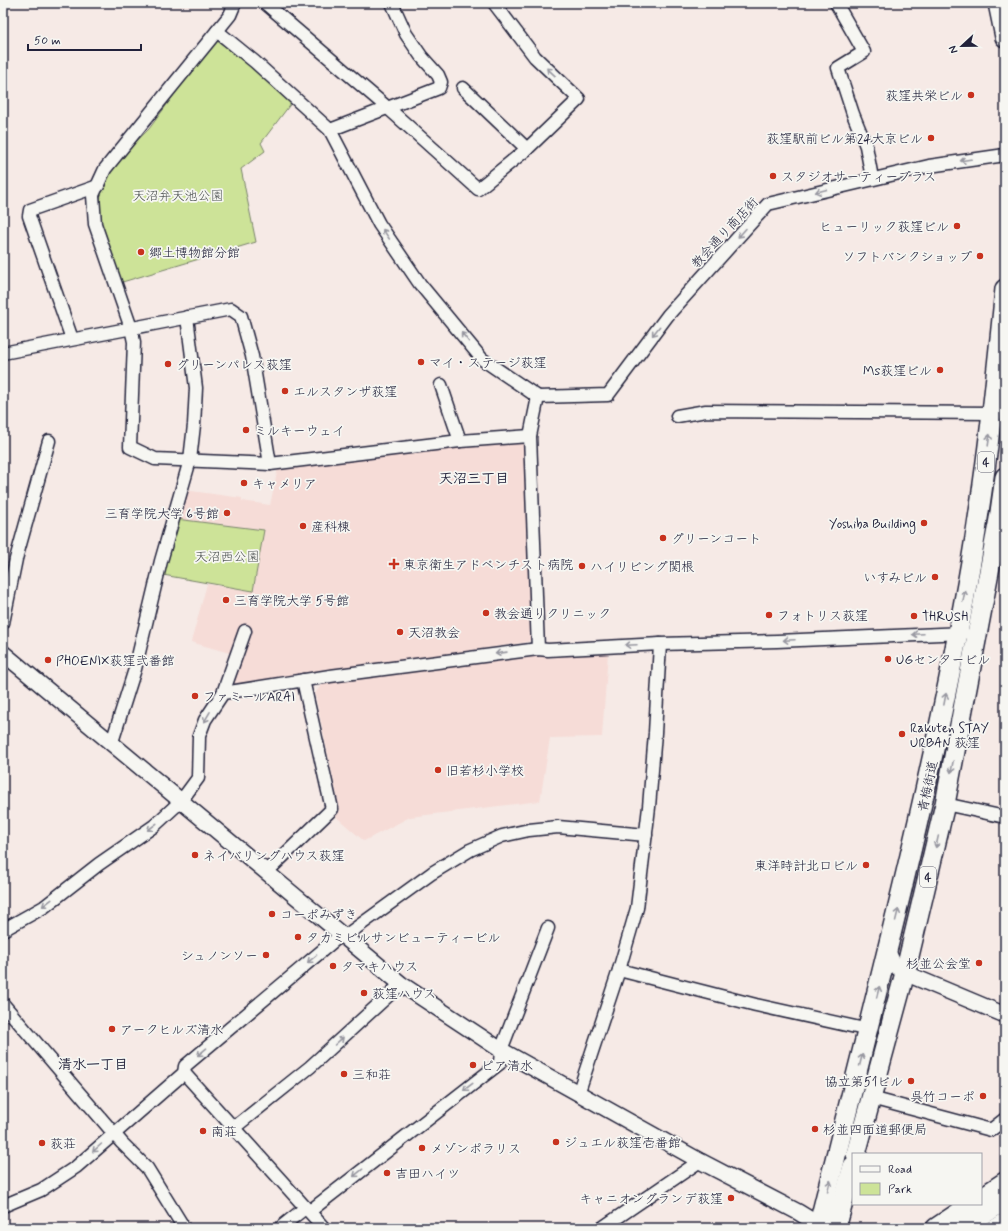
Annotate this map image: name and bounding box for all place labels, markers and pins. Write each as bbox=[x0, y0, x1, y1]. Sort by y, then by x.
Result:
place label: 荻窪共栄ビル bbox=[885, 88, 963, 105]
marker: 荻窪共栄ビル bbox=[966, 90, 976, 100]
place label: 荻窪駅前ビル第24大京ビル bbox=[766, 131, 923, 148]
marker: 荻窪駅前ビル第24大京ビル bbox=[926, 133, 936, 143]
place label: スタジオサーティープラス bbox=[781, 169, 936, 186]
marker: スタジオサーティープラス bbox=[768, 171, 778, 181]
place label: ヒューリック荻窪ビル bbox=[819, 219, 949, 236]
marker: ヒューリック荻窪ビル bbox=[952, 221, 962, 231]
place label: 郷土博物館分館 bbox=[149, 245, 240, 262]
marker: 郷土博物館分館 bbox=[136, 247, 146, 257]
place label: ソフトバンクショップ bbox=[843, 249, 972, 266]
marker: ソフトバンクショップ bbox=[975, 251, 985, 261]
place label: マイ・ステージ荻窪 bbox=[429, 355, 547, 372]
place label: グリーンパレス荻窪 bbox=[176, 357, 292, 374]
marker: マイ・ステージ荻窪 bbox=[416, 357, 426, 367]
marker: グリーンパレス荻窪 bbox=[163, 359, 173, 369]
place label: Ms荻窪ビル bbox=[863, 363, 932, 380]
marker: Ms荻窪ビル bbox=[935, 365, 945, 375]
place label: エルスタンザ荻窪 bbox=[293, 384, 397, 401]
marker: エルスタンザ荻窪 bbox=[280, 386, 290, 396]
place label: ミルキーウェイ bbox=[254, 423, 345, 440]
marker: ミルキーウェイ bbox=[241, 425, 251, 435]
place label: キャメリア bbox=[252, 476, 317, 493]
marker: キャメリア bbox=[239, 478, 249, 488]
place label: 三育学院大学 6号館 bbox=[105, 506, 219, 523]
marker: 三育学院大学 6号館 bbox=[222, 508, 232, 518]
place label: Yoshiba Building bbox=[829, 516, 916, 534]
marker: Yoshiba Building bbox=[919, 518, 929, 528]
place label: 産科棟 bbox=[311, 519, 350, 536]
marker: 産科棟 bbox=[298, 521, 308, 531]
place label: グリーンコート bbox=[671, 531, 761, 548]
marker: グリーンコート bbox=[658, 533, 668, 543]
place label: 東京衛生アドベンチスト病院 bbox=[403, 557, 573, 574]
marker: 東京衛生アドベンチスト病院 bbox=[388, 558, 400, 570]
place label: ハイリビング関根 bbox=[590, 559, 694, 576]
marker: ハイリビング関根 bbox=[577, 561, 587, 571]
place label: いすみビル bbox=[863, 570, 927, 587]
marker: いすみビル bbox=[930, 572, 940, 582]
place label: 三育学院大学 5号館 bbox=[234, 593, 349, 610]
marker: 三育学院大学 5号館 bbox=[221, 595, 231, 605]
place label: 教会通りクリニック bbox=[494, 606, 611, 623]
marker: 教会通りクリニック bbox=[481, 608, 491, 618]
place label: フォトリス荻窪 bbox=[777, 608, 868, 625]
place label: THRUSH bbox=[922, 609, 968, 626]
marker: フォトリス荻窪 bbox=[764, 610, 774, 620]
marker: THRUSH bbox=[909, 611, 919, 621]
place label: 天沼教会 bbox=[408, 625, 460, 642]
marker: 天沼教会 bbox=[395, 627, 405, 637]
place label: UGセンタービル bbox=[896, 652, 990, 669]
place label: PHOENIX荻窪弐番館 bbox=[56, 653, 174, 670]
marker: UGセンタービル bbox=[883, 654, 893, 664]
marker: PHOENIX荻窪弐番館 bbox=[43, 655, 53, 665]
place label: ファミールARAI bbox=[203, 689, 295, 706]
marker: ファミールARAI bbox=[190, 691, 200, 701]
place label: Rakuten STAY URBAN 荻窪 bbox=[910, 720, 989, 752]
marker: Rakuten STAY URBAN 荻窪 bbox=[897, 729, 907, 739]
place label: 旧若杉小学校 bbox=[446, 763, 524, 780]
marker: 旧若杉小学校 bbox=[433, 765, 443, 775]
place label: ネイバリングハウス荻窪 bbox=[203, 848, 344, 865]
marker: ネイバリングハウス荻窪 bbox=[190, 850, 200, 860]
place label: 東洋時計北口ビル bbox=[754, 858, 858, 875]
marker: 東洋時計北口ビル bbox=[861, 860, 871, 870]
place label: コーポみずき bbox=[280, 907, 357, 924]
marker: コーポみずき bbox=[267, 909, 277, 919]
place label: タカミビルサンビューティービル bbox=[306, 930, 500, 947]
marker: タカミビルサンビューティービル bbox=[293, 932, 303, 942]
place label: シュノンソー bbox=[181, 948, 258, 965]
marker: シュノンソー bbox=[261, 950, 271, 960]
place label: 杉並公会堂 bbox=[906, 956, 971, 973]
marker: 杉並公会堂 bbox=[974, 958, 984, 968]
place label: タマキハウス bbox=[341, 959, 418, 976]
marker: タマキハウス bbox=[328, 961, 338, 971]
place label: 荻窪ハウス bbox=[372, 986, 436, 1003]
marker: 荻窪ハウス bbox=[359, 988, 369, 998]
place label: アークヒルズ清水 bbox=[120, 1022, 223, 1039]
marker: アークヒルズ清水 bbox=[107, 1024, 117, 1034]
place label: ピア清水 bbox=[481, 1058, 533, 1075]
marker: ピア清水 bbox=[468, 1060, 478, 1070]
place label: 三和荘 bbox=[352, 1067, 391, 1084]
marker: 三和荘 bbox=[339, 1069, 349, 1079]
place label: 協立第51ビル bbox=[825, 1074, 903, 1091]
marker: 協立第51ビル bbox=[906, 1076, 916, 1086]
place label: 呉竹コーポ bbox=[910, 1089, 975, 1106]
marker: 呉竹コーポ bbox=[978, 1091, 988, 1101]
place label: 杉並四面道郵便局 bbox=[823, 1122, 927, 1139]
place label: 南荘 bbox=[211, 1124, 237, 1141]
marker: 杉並四面道郵便局 bbox=[810, 1124, 820, 1134]
marker: 南荘 bbox=[198, 1126, 208, 1136]
place label: ジュエル荻窪壱番館 bbox=[564, 1135, 681, 1152]
place label: 荻荘 bbox=[50, 1136, 76, 1153]
marker: ジュエル荻窪壱番館 bbox=[551, 1137, 561, 1147]
marker: 荻荘 bbox=[37, 1138, 47, 1148]
place label: メゾンポラリス bbox=[430, 1141, 521, 1158]
marker: メゾンポラリス bbox=[417, 1143, 427, 1153]
place label: 吉田ハイツ bbox=[395, 1166, 460, 1183]
marker: 吉田ハイツ bbox=[382, 1168, 392, 1178]
place label: キャニオングランデ荻窪 bbox=[579, 1191, 723, 1208]
marker: キャニオングランデ荻窪 bbox=[726, 1193, 736, 1203]

